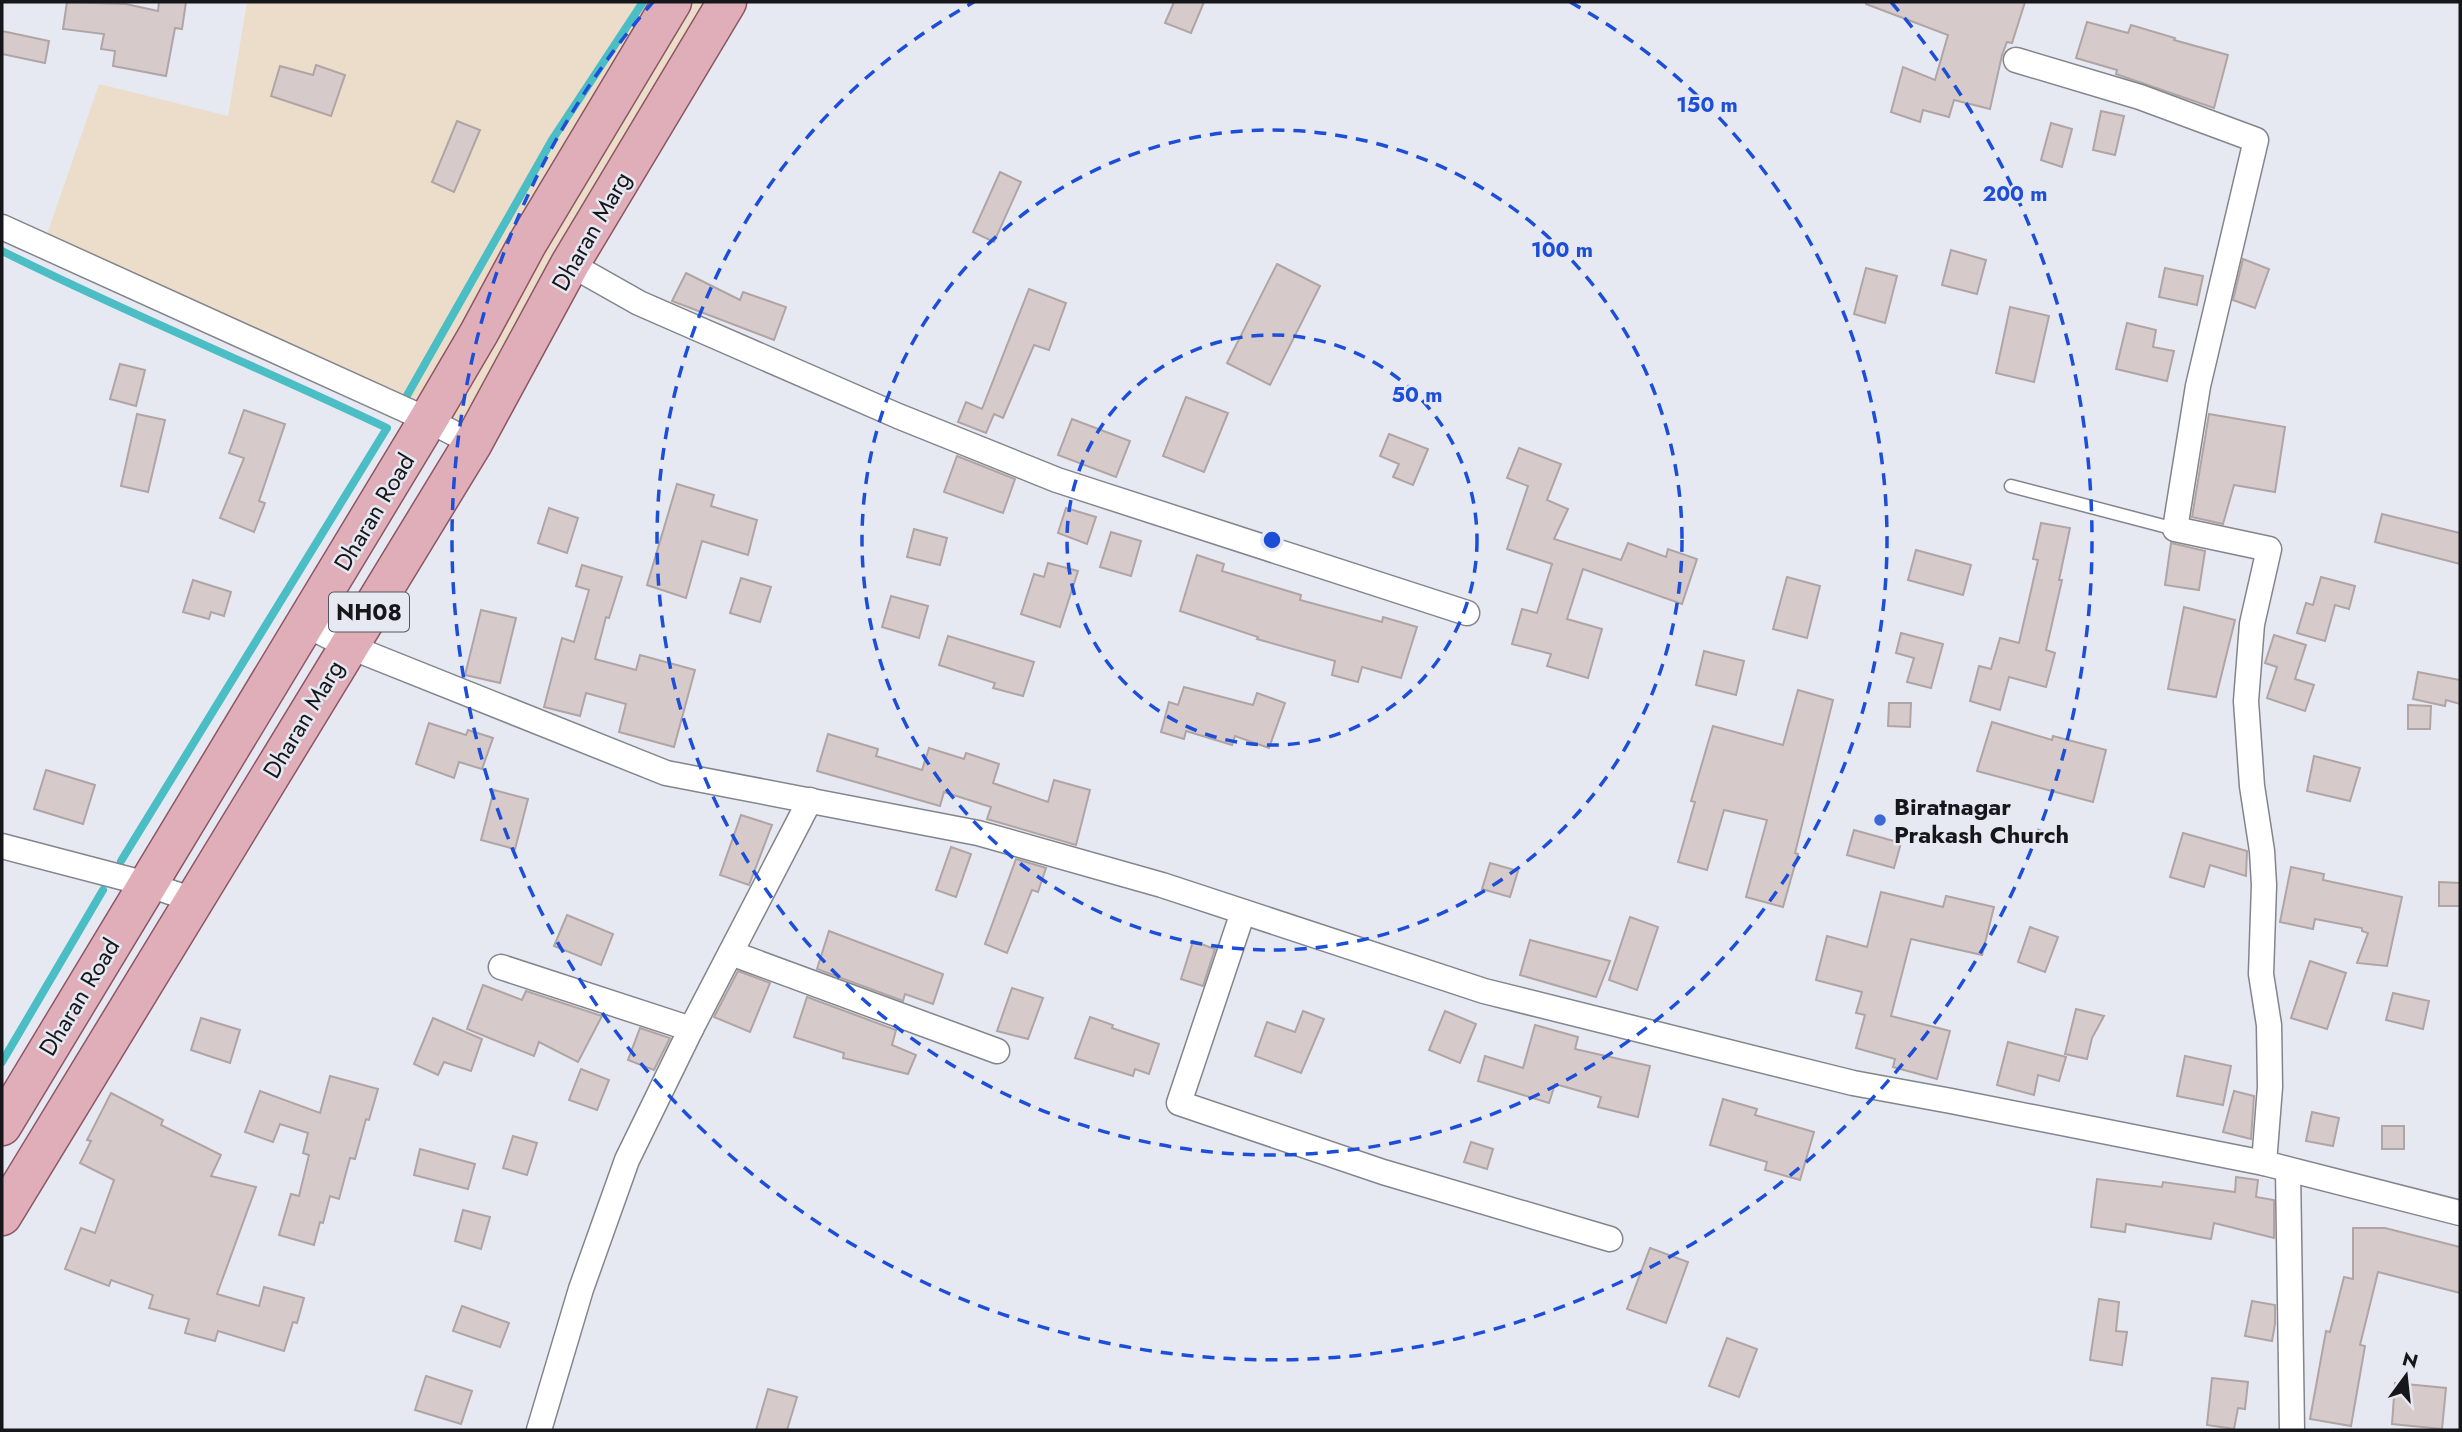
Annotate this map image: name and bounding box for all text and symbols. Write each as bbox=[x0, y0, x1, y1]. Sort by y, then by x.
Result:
text: 150 m bbox=[1676, 90, 1738, 120]
street label: Dharan Marg bbox=[543, 165, 639, 297]
text: 200 m bbox=[1982, 179, 2048, 209]
text: 100 m bbox=[1531, 235, 1593, 265]
text: 50 m bbox=[1392, 380, 1442, 410]
street label: Dharan Road bbox=[325, 446, 423, 578]
centre of rings bbox=[1260, 528, 1284, 552]
road number: NH08 bbox=[329, 592, 409, 632]
street label: Dharan Marg bbox=[254, 653, 352, 785]
place label: Biratnagar Prakash Church bbox=[1894, 789, 2069, 852]
marker: Biratnagar Prakash Church bbox=[1872, 812, 1888, 828]
street label: Dharan Road bbox=[30, 931, 128, 1063]
north arrow bbox=[2371, 1341, 2441, 1411]
text: N bbox=[2399, 1345, 2421, 1375]

